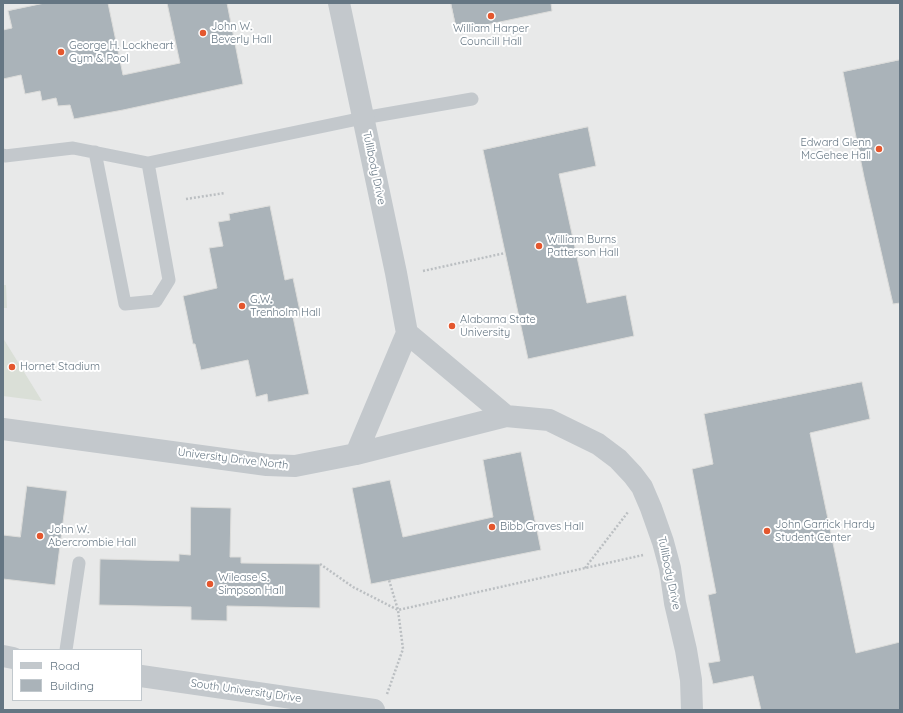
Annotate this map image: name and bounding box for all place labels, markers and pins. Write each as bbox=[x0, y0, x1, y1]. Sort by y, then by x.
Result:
marker: William Harper Councill Hall bbox=[486, 11, 496, 21]
place label: John W. Beverly Hall bbox=[211, 20, 272, 46]
place label: William Harper Councill Hall bbox=[453, 22, 529, 48]
marker: John W. Beverly Hall bbox=[198, 28, 208, 38]
place label: George H. Lockheart Gym & Pool bbox=[69, 39, 174, 65]
marker: George H. Lockheart Gym & Pool bbox=[56, 47, 66, 57]
place label: Edward Glenn McGehee Hall bbox=[801, 136, 871, 162]
marker: Edward Glenn McGehee Hall bbox=[874, 144, 884, 154]
place label: William Burns Patterson Hall bbox=[547, 233, 619, 259]
marker: William Burns Patterson Hall bbox=[534, 241, 544, 251]
place label: G.W. Trenholm Hall bbox=[250, 293, 321, 319]
marker: G.W. Trenholm Hall bbox=[237, 301, 247, 311]
place label: Alabama State University bbox=[460, 313, 536, 339]
marker: Alabama State University bbox=[447, 321, 457, 331]
place label: Hornet Stadium bbox=[20, 360, 100, 374]
marker: Hornet Stadium bbox=[7, 362, 17, 372]
place label: John Garrick Hardy Student Center bbox=[775, 518, 875, 544]
place label: Bibb Graves Hall bbox=[500, 520, 584, 534]
marker: Bibb Graves Hall bbox=[487, 522, 497, 532]
place label: John W. Abercrombie Hall bbox=[48, 523, 136, 549]
marker: John Garrick Hardy Student Center bbox=[762, 526, 772, 536]
marker: John W. Abercrombie Hall bbox=[35, 531, 45, 541]
place label: Wilease S. Simpson Hall bbox=[218, 571, 284, 597]
marker: Wilease S. Simpson Hall bbox=[205, 579, 215, 589]

